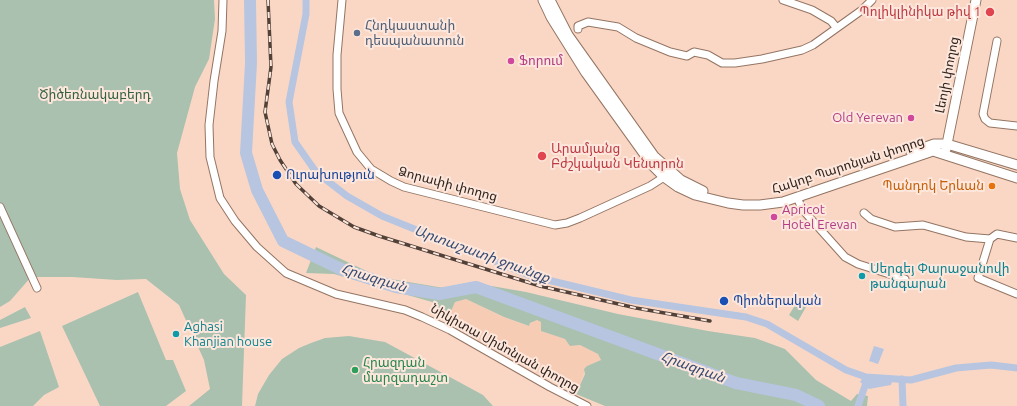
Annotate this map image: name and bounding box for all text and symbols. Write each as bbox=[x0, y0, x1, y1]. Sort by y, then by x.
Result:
place label: Պոլիկլինիկա թիվ 1 bbox=[859, 4, 981, 20]
marker: Պոլիկլինիկա թիվ 1 bbox=[984, 6, 996, 18]
place label: Հնդկաստանի դեսպանատուն bbox=[365, 18, 464, 49]
marker: Հնդկաստանի դեսպանատուն bbox=[352, 28, 362, 38]
street label: Լեոյի փողոց bbox=[932, 35, 962, 115]
place label: Ֆորում bbox=[519, 53, 563, 69]
marker: Ֆորում bbox=[506, 56, 516, 66]
park label: Ծիծեռնակաբերդ bbox=[39, 87, 151, 103]
place label: Old Yerevan bbox=[832, 110, 903, 126]
marker: Old Yerevan bbox=[906, 113, 916, 123]
street label: Հակոբ Պարոնյան փողոց bbox=[770, 133, 926, 197]
place label: Արամյանց Բժշկական Կենտրոն bbox=[551, 141, 684, 172]
marker: Արամյանց Բժշկական Կենտրոն bbox=[536, 150, 548, 162]
street label: Ձորափի փողոց bbox=[397, 163, 499, 205]
place label: Ուրախություն bbox=[286, 167, 375, 183]
marker: Ուրախություն bbox=[271, 169, 283, 181]
place label: Պանդոկ Երևան bbox=[882, 178, 984, 194]
marker: Պանդոկ Երևան bbox=[987, 181, 997, 191]
place label: Apricot Hotel Erevan bbox=[782, 202, 857, 233]
marker: Apricot Hotel Erevan bbox=[769, 212, 779, 222]
water label: Արտաշատի ջրանցք bbox=[412, 222, 552, 286]
water label: Հրազդան bbox=[339, 260, 409, 296]
place label: Սերգեյ Փարաջանովի թանգարան bbox=[870, 261, 1010, 292]
marker: Սերգեյ Փարաջանովի թանգարան bbox=[857, 271, 867, 281]
place label: Պիոներական bbox=[733, 293, 822, 309]
marker: Պիոներական bbox=[718, 295, 730, 307]
street label: Նիկիտա Սիմոնյան փողոց bbox=[428, 300, 582, 396]
place label: Aghasi Khanjian house bbox=[184, 319, 272, 350]
marker: Aghasi Khanjian house bbox=[171, 329, 181, 339]
water label: Հրազդան bbox=[659, 348, 727, 386]
place label: Հրազդան մարզադաշտ bbox=[363, 355, 448, 386]
marker: Հրազդան մարզադաշտ bbox=[350, 365, 360, 375]

